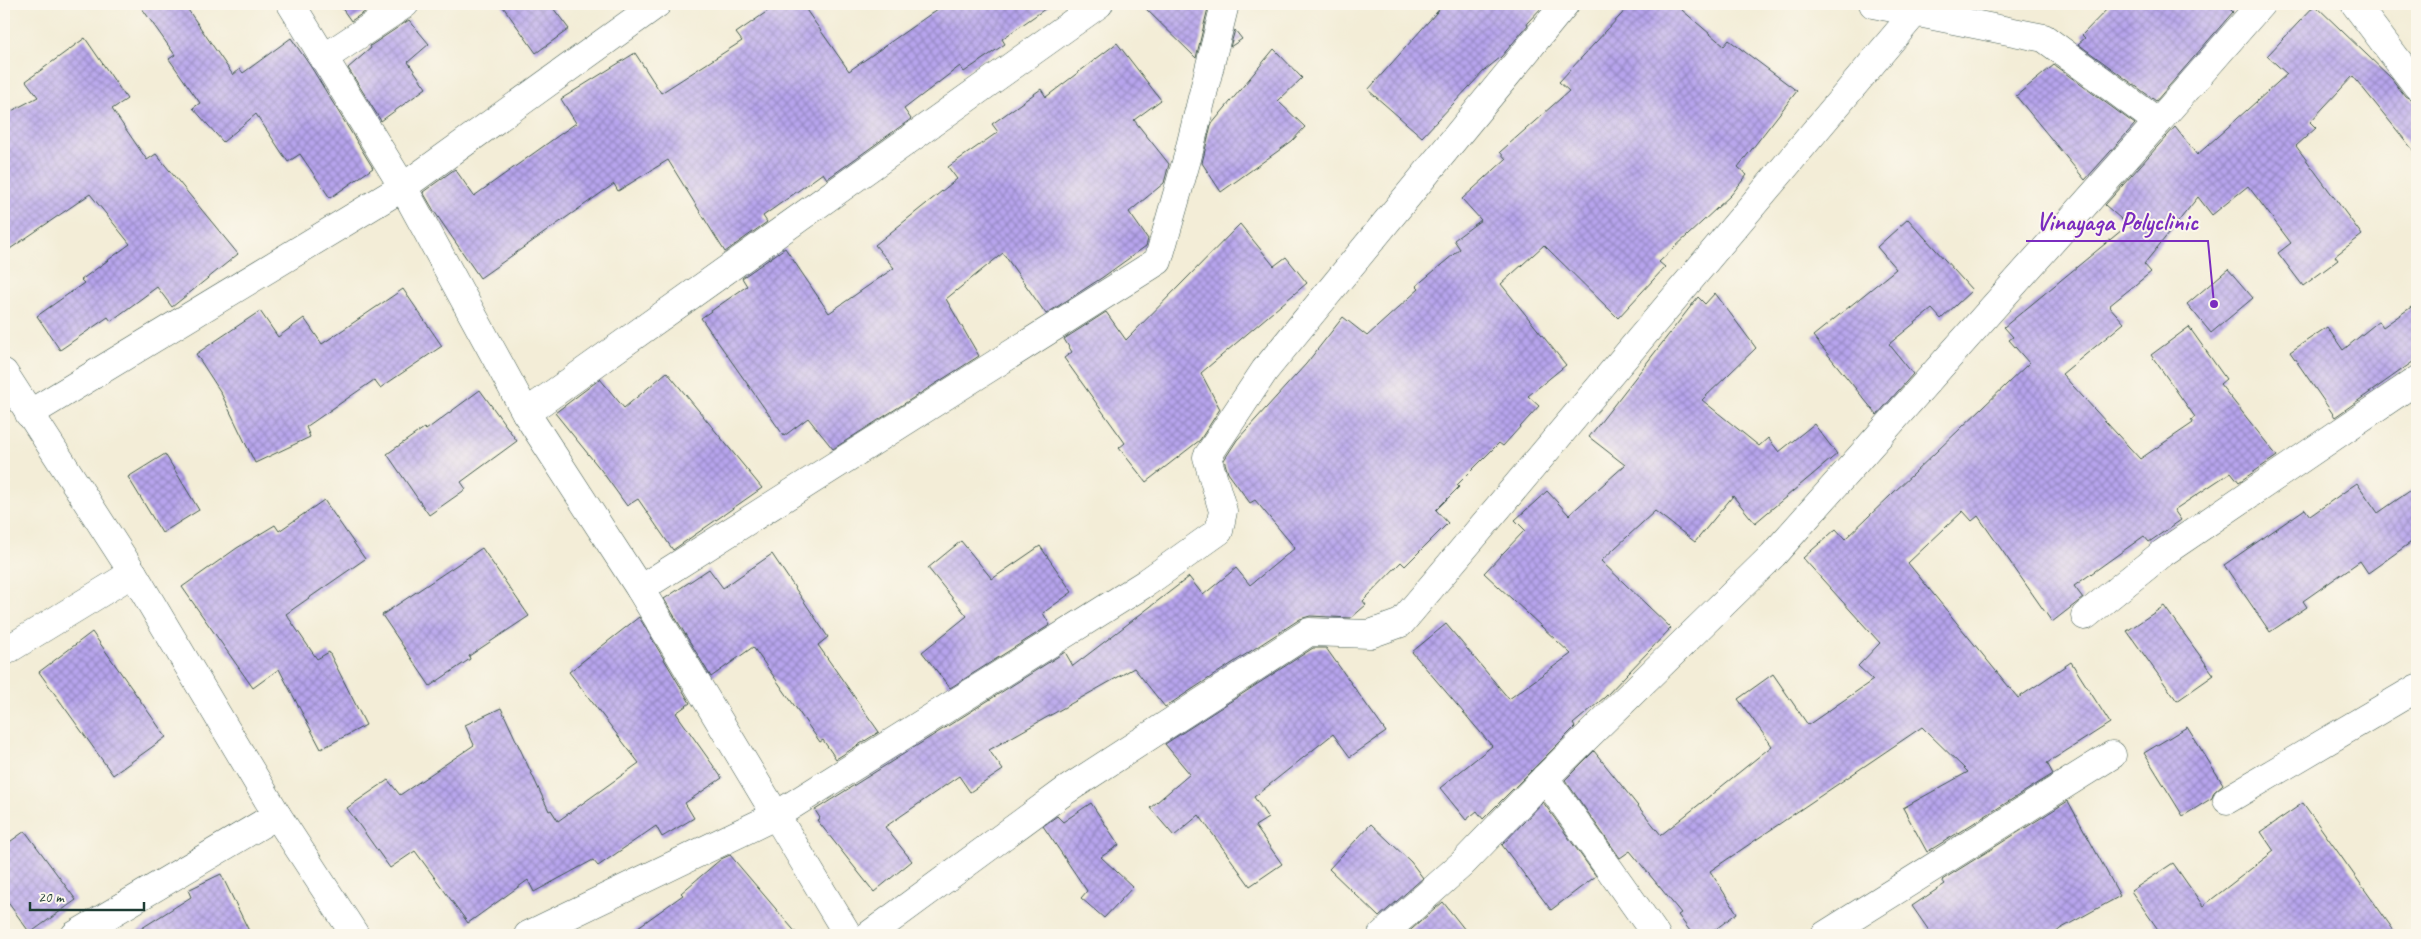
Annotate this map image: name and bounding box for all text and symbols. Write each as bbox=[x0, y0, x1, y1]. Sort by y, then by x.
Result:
callout: Vinayaga Polyclinic bbox=[2026, 201, 2208, 241]
text: Vinayaga Polyclinic bbox=[2036, 206, 2199, 238]
scale bar bbox=[30, 879, 144, 911]
text: 20 m bbox=[38, 888, 65, 907]

